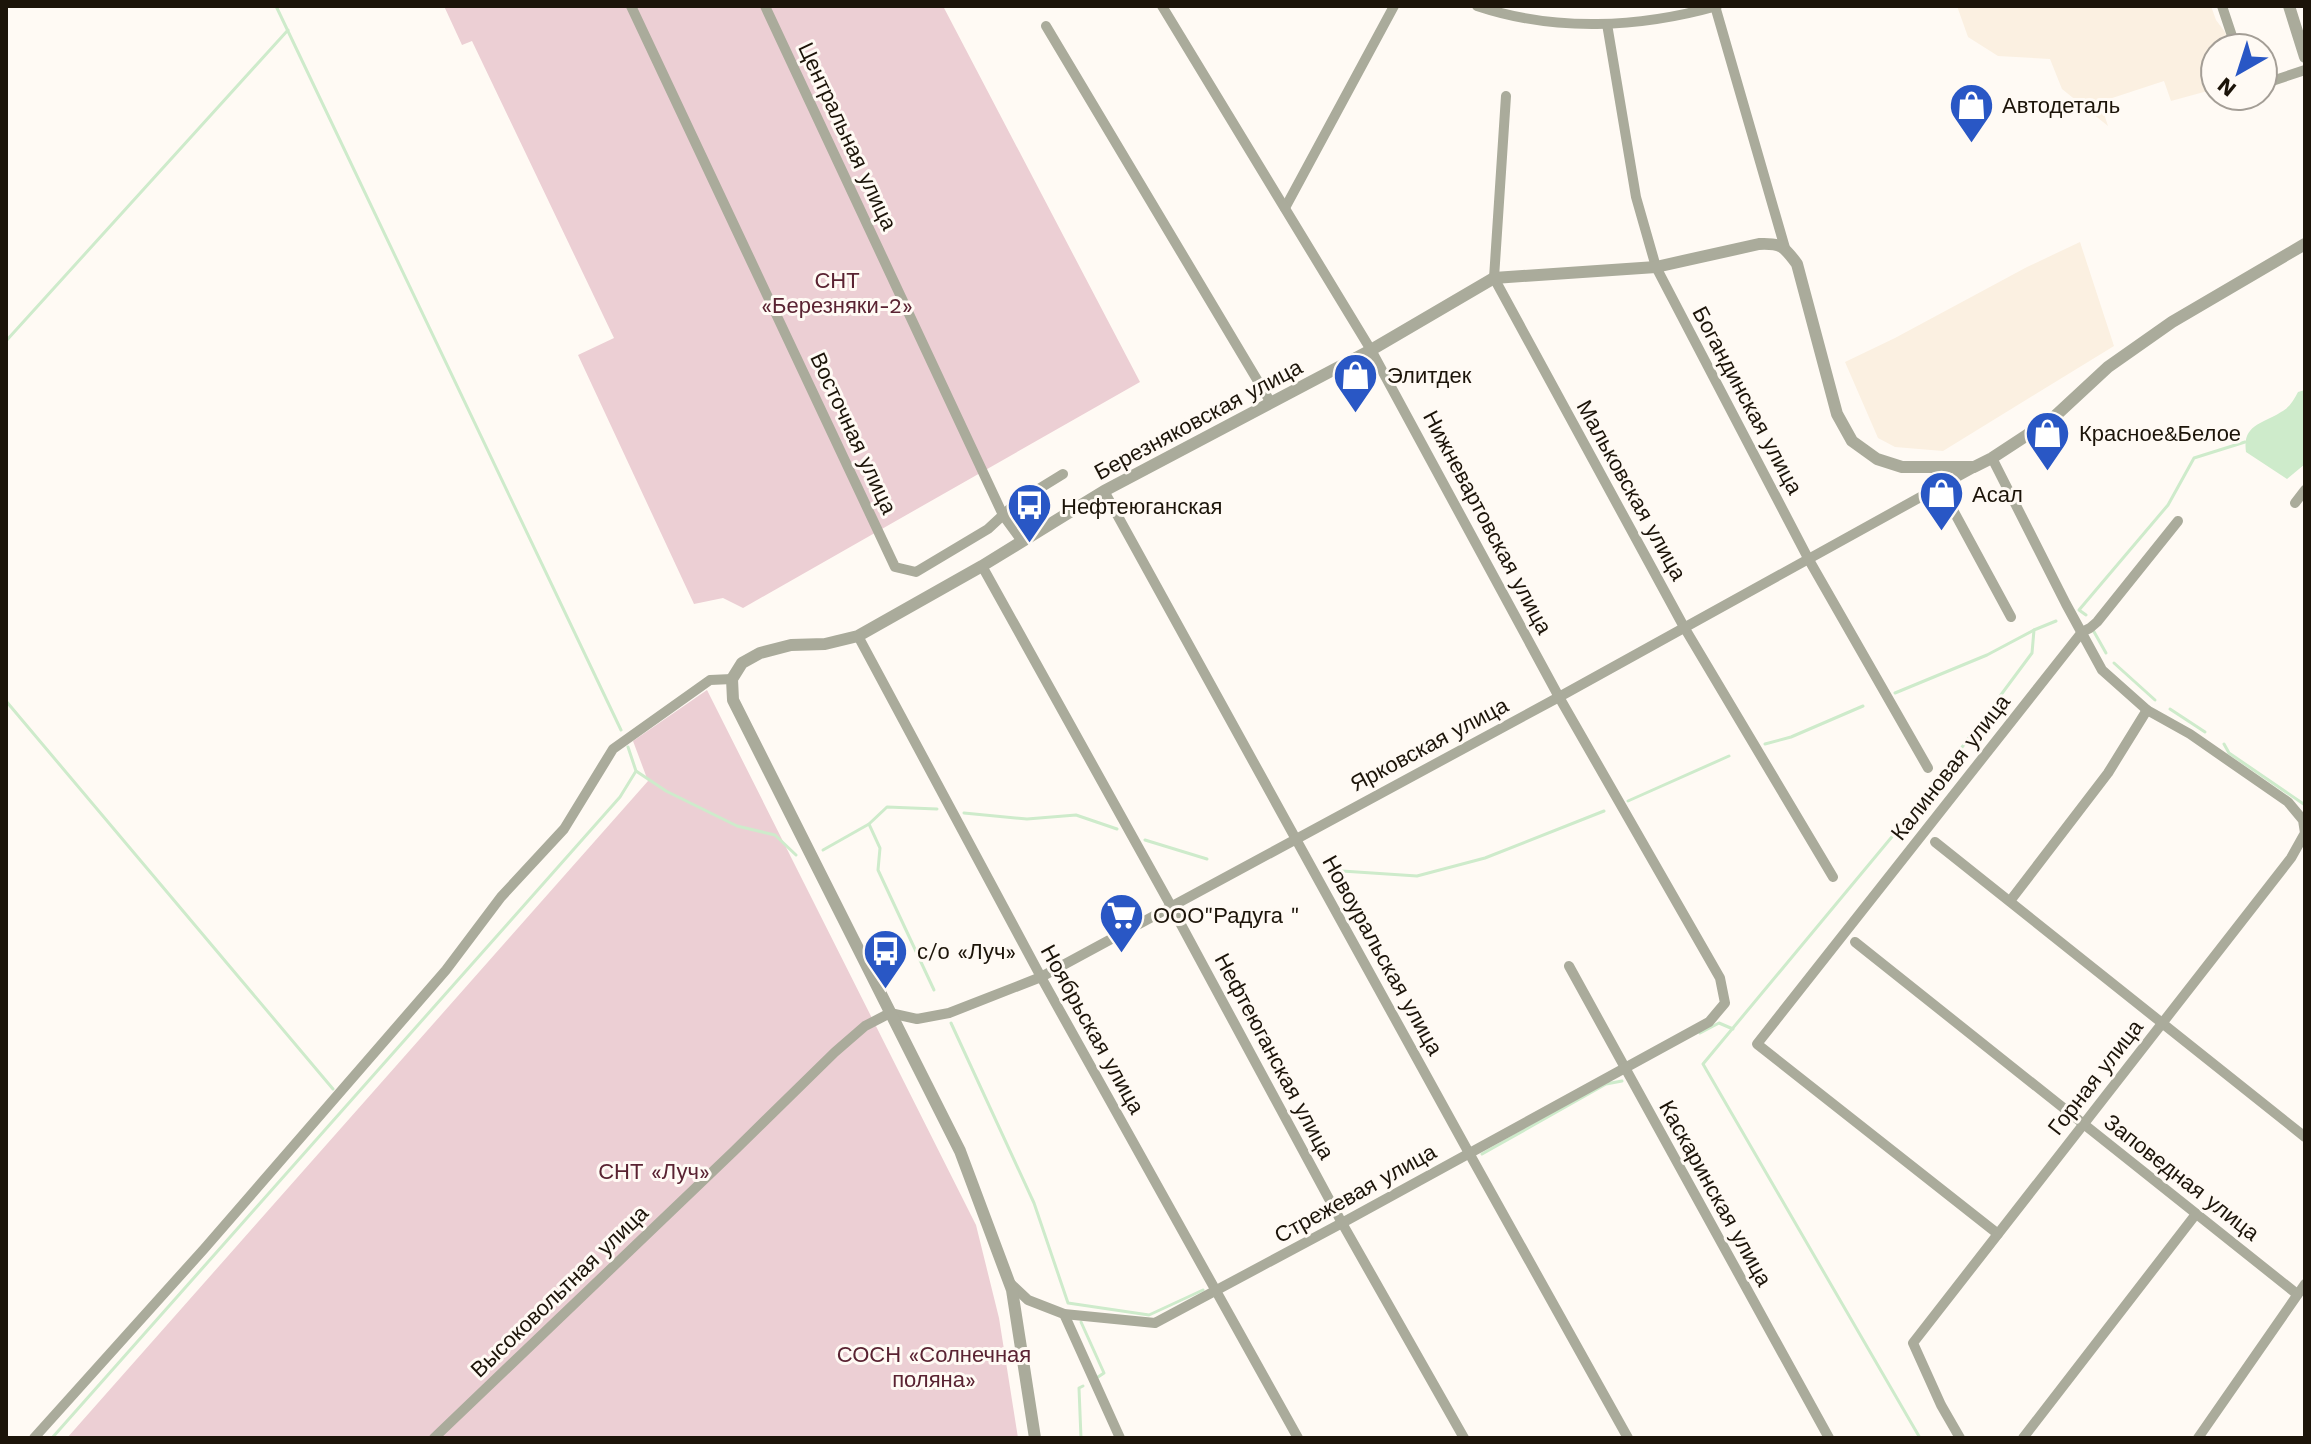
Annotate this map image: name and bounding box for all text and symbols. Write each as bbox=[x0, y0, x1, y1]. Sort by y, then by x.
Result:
north arrow bbox=[2199, 32, 2279, 112]
street label: Центральная улица bbox=[793, 39, 902, 235]
text: N bbox=[2213, 72, 2241, 102]
shop icon: Автодеталь bbox=[1947, 81, 1995, 144]
place label: Автодеталь bbox=[2002, 93, 2120, 118]
park label: СНТ «Березняки-2» bbox=[761, 268, 913, 318]
street label: Богандинская улица bbox=[1687, 302, 1808, 499]
street label: Восточная улица bbox=[805, 349, 902, 519]
shop icon: Элитдек bbox=[1332, 351, 1380, 414]
street label: Березняковская улица bbox=[1090, 354, 1307, 485]
place label: Элитдек bbox=[1387, 363, 1472, 388]
street label: Мальковская улица bbox=[1572, 396, 1692, 585]
street label: Нижневартовская улица bbox=[1418, 406, 1558, 639]
shop icon: Красное&Белое bbox=[2024, 409, 2072, 472]
place label: Красное&Белое bbox=[2079, 421, 2241, 446]
shop icon: Асал bbox=[1917, 470, 1965, 533]
bus stop icon: Нефтеюганская bbox=[1006, 482, 1054, 545]
place label: Асал bbox=[1972, 482, 2023, 507]
place label: Нефтеюганская bbox=[1061, 494, 1223, 519]
street label: Калиновая улица bbox=[1886, 689, 2016, 845]
street label: Ярковская улица bbox=[1346, 692, 1513, 797]
street label: Новоуральская улица bbox=[1317, 851, 1448, 1060]
supermarket icon: ООО"Радуга " bbox=[1098, 891, 1146, 954]
place label: ООО"Радуга " bbox=[1153, 903, 1299, 928]
bus stop icon: с/о «Луч» bbox=[862, 927, 910, 990]
place label: с/о «Луч» bbox=[917, 939, 1016, 964]
street label: Ноябрьская улица bbox=[1036, 940, 1150, 1119]
street label: Нефтеюганская улица bbox=[1210, 949, 1340, 1164]
street label: Горная улица bbox=[2043, 1014, 2149, 1140]
street label: Каскаринская улица bbox=[1654, 1096, 1777, 1291]
street label: Заповедная улица bbox=[2099, 1109, 2265, 1246]
street label: Стрежевая улица bbox=[1270, 1138, 1441, 1248]
park label: СНТ «Луч» bbox=[598, 1159, 710, 1184]
street label: Высоковольтная улица bbox=[466, 1200, 654, 1382]
park label: СОСН «Солнечная поляна» bbox=[837, 1342, 1031, 1392]

